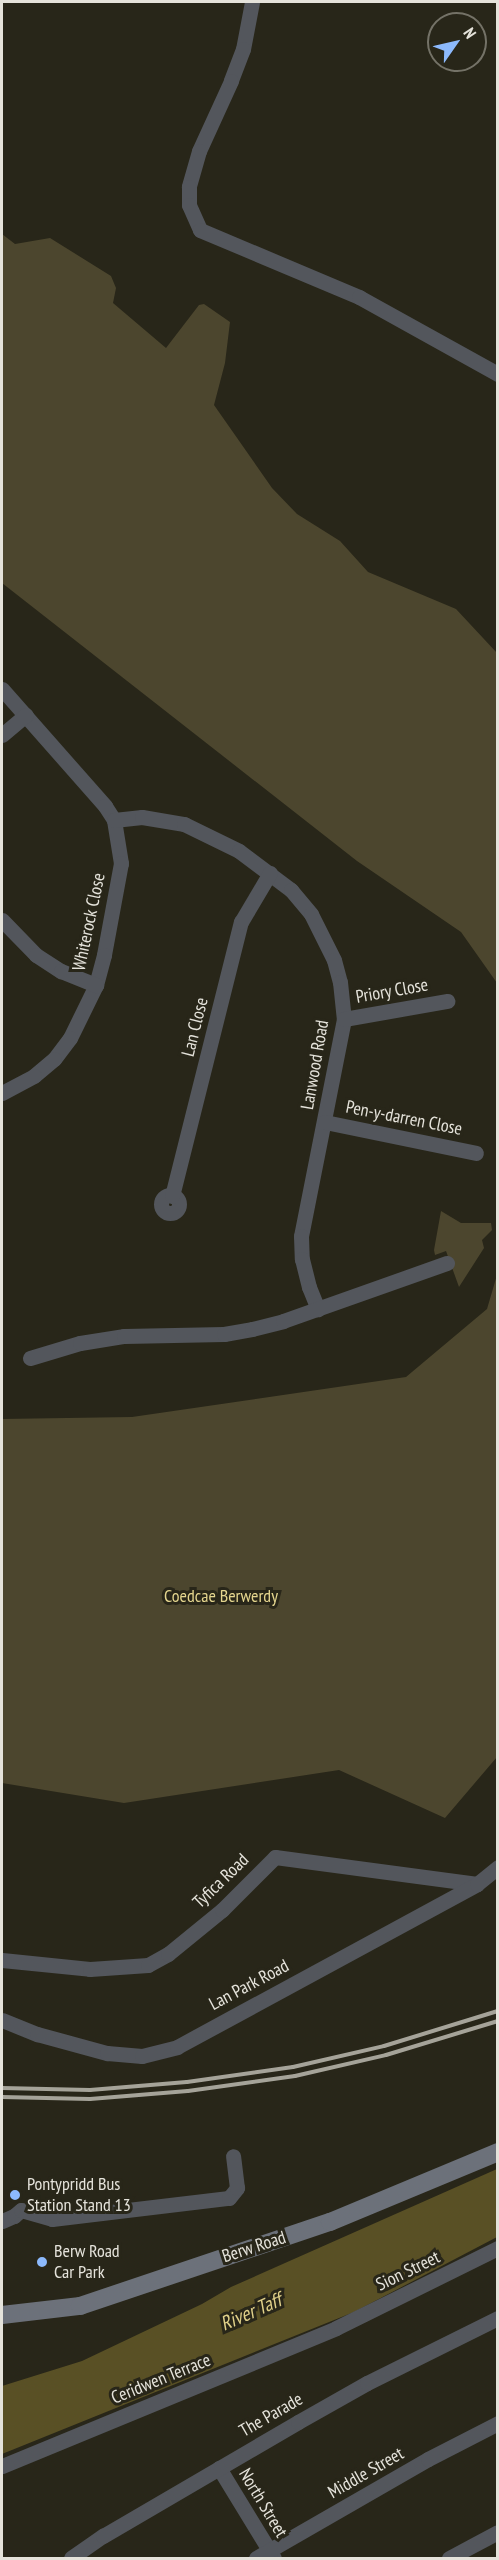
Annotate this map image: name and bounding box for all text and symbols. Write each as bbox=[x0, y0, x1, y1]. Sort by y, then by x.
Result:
north arrow bbox=[427, 12, 487, 72]
text: N bbox=[460, 24, 481, 42]
street label: Whiterock Close bbox=[68, 871, 110, 973]
street label: Priory Close bbox=[354, 974, 430, 1008]
street label: Lan Close bbox=[177, 995, 213, 1059]
street label: Lanwood Road bbox=[296, 1018, 334, 1112]
street label: Pen-y-darren Close bbox=[344, 1096, 464, 1140]
park label: Coedcae Berwerdy bbox=[164, 1585, 278, 1607]
street label: Tyfica Road bbox=[189, 1849, 253, 1913]
street label: Lan Park Road bbox=[205, 1955, 293, 2015]
place label: Pontypridd Bus Station Stand 13 bbox=[27, 2174, 131, 2216]
marker: Pontypridd Bus Station Stand 13 bbox=[8, 2188, 22, 2202]
street label: Berw Road bbox=[219, 2227, 289, 2267]
place label: Berw Road Car Park bbox=[54, 2241, 120, 2284]
street label: Sion Street bbox=[373, 2246, 443, 2296]
marker: Berw Road Car Park bbox=[35, 2255, 49, 2269]
water label: River Taff bbox=[216, 2288, 286, 2336]
street label: Ceridwen Terrace bbox=[108, 2349, 214, 2409]
street label: The Parade bbox=[236, 2388, 306, 2442]
street label: Middle Street bbox=[324, 2443, 408, 2503]
street label: North Street bbox=[234, 2465, 292, 2541]

